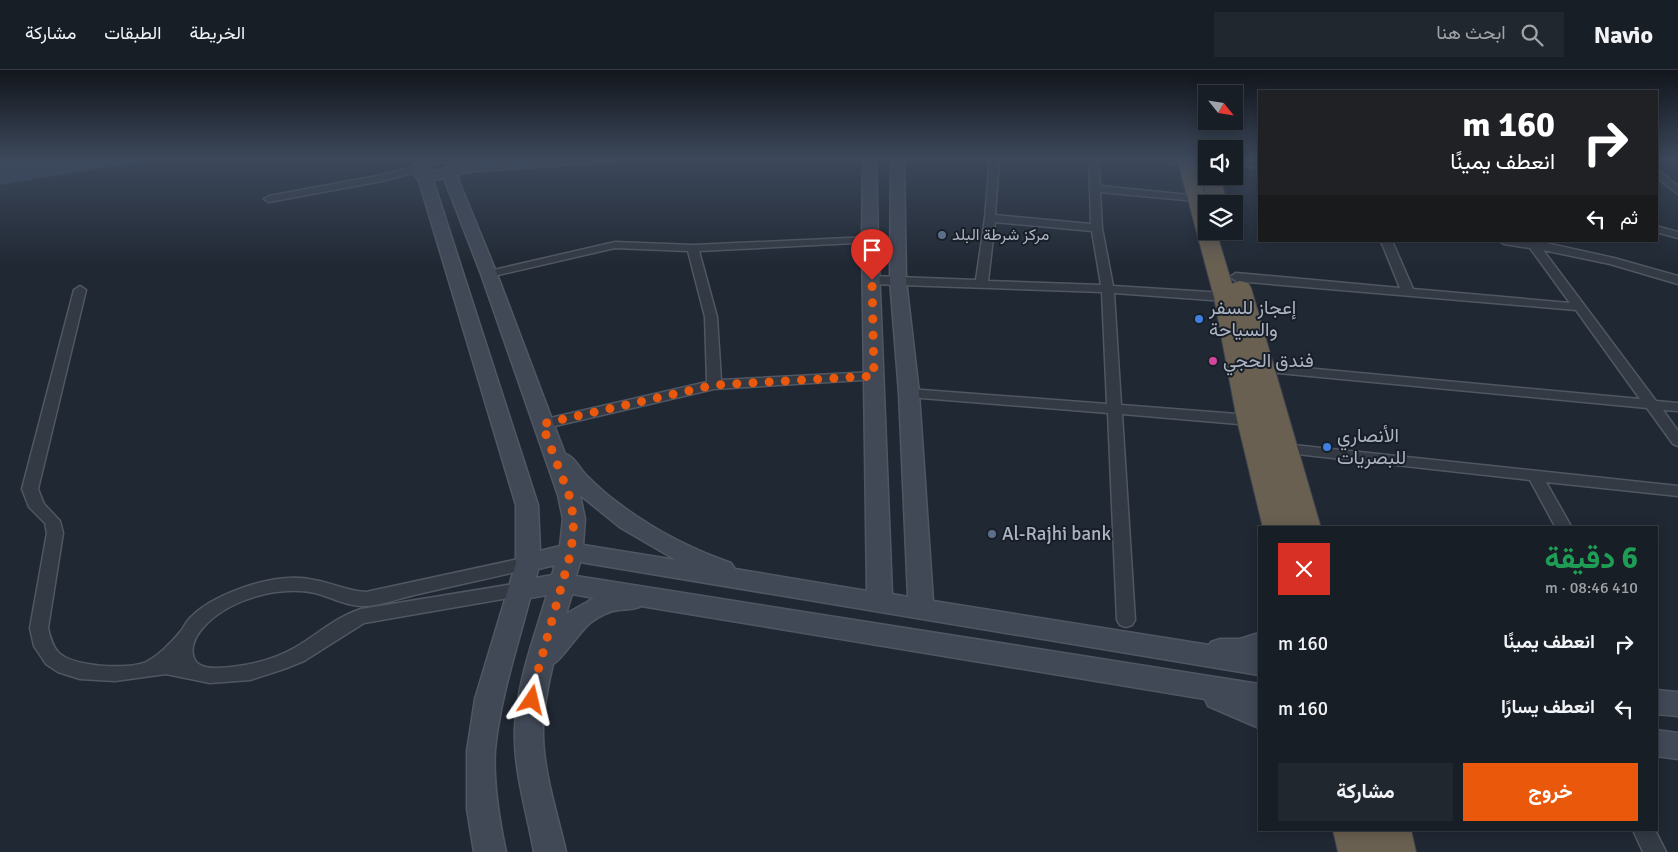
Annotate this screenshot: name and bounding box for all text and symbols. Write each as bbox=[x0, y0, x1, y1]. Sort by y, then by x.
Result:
search box bbox=[1214, 12, 1564, 57]
text: Navio bbox=[1594, 20, 1653, 50]
text: ابحث هنا bbox=[1436, 21, 1506, 45]
icon: search bbox=[1518, 21, 1546, 49]
text: مشاركة bbox=[25, 22, 76, 44]
text: الطبقات bbox=[104, 22, 161, 44]
text: الخريطة bbox=[189, 22, 245, 44]
north arrow bbox=[1198, 85, 1242, 130]
map controls bbox=[1198, 85, 1243, 240]
text: 160 m bbox=[1462, 103, 1555, 146]
icon: right bbox=[1573, 110, 1638, 175]
button: sound bbox=[1198, 140, 1243, 185]
text: انعطف يمينًا bbox=[1450, 148, 1555, 175]
button: layers bbox=[1198, 195, 1243, 240]
icon: left bbox=[1582, 205, 1610, 233]
text: ثم bbox=[1620, 206, 1638, 230]
place label: مركز شرطة البلد bbox=[952, 225, 1049, 245]
pin bbox=[851, 229, 893, 280]
marker: مركز شرطة البلد bbox=[936, 229, 948, 241]
icon: arrive bbox=[858, 236, 886, 264]
place label: إعجاز للسفر والسياحة bbox=[1208, 296, 1296, 342]
marker: إعجاز للسفر والسياحة bbox=[1193, 313, 1205, 325]
place label: فندق الحجي bbox=[1223, 349, 1314, 376]
marker: فندق الحجي bbox=[1207, 355, 1219, 367]
place label: الأنصاري للبصريات bbox=[1337, 424, 1406, 470]
marker: الأنصاري للبصريات bbox=[1321, 441, 1333, 453]
place label: Al-Rajhi bank bbox=[1002, 522, 1111, 546]
marker: Al-Rajhi bank bbox=[986, 528, 998, 540]
text: 6 دقيقة bbox=[1544, 540, 1638, 577]
button: close bbox=[1278, 543, 1330, 595]
text: 410 m · 08:46 bbox=[1545, 578, 1638, 598]
text: انعطف يمينًا bbox=[1503, 630, 1595, 654]
icon: right bbox=[1610, 630, 1638, 658]
text: 160 m bbox=[1278, 632, 1328, 656]
position arrow bbox=[505, 673, 557, 725]
text: انعطف يسارًا bbox=[1501, 695, 1595, 719]
icon: left bbox=[1610, 695, 1638, 723]
text: 160 m bbox=[1278, 697, 1328, 721]
button: مشاركة bbox=[1278, 763, 1453, 821]
button: خروج bbox=[1463, 763, 1638, 821]

